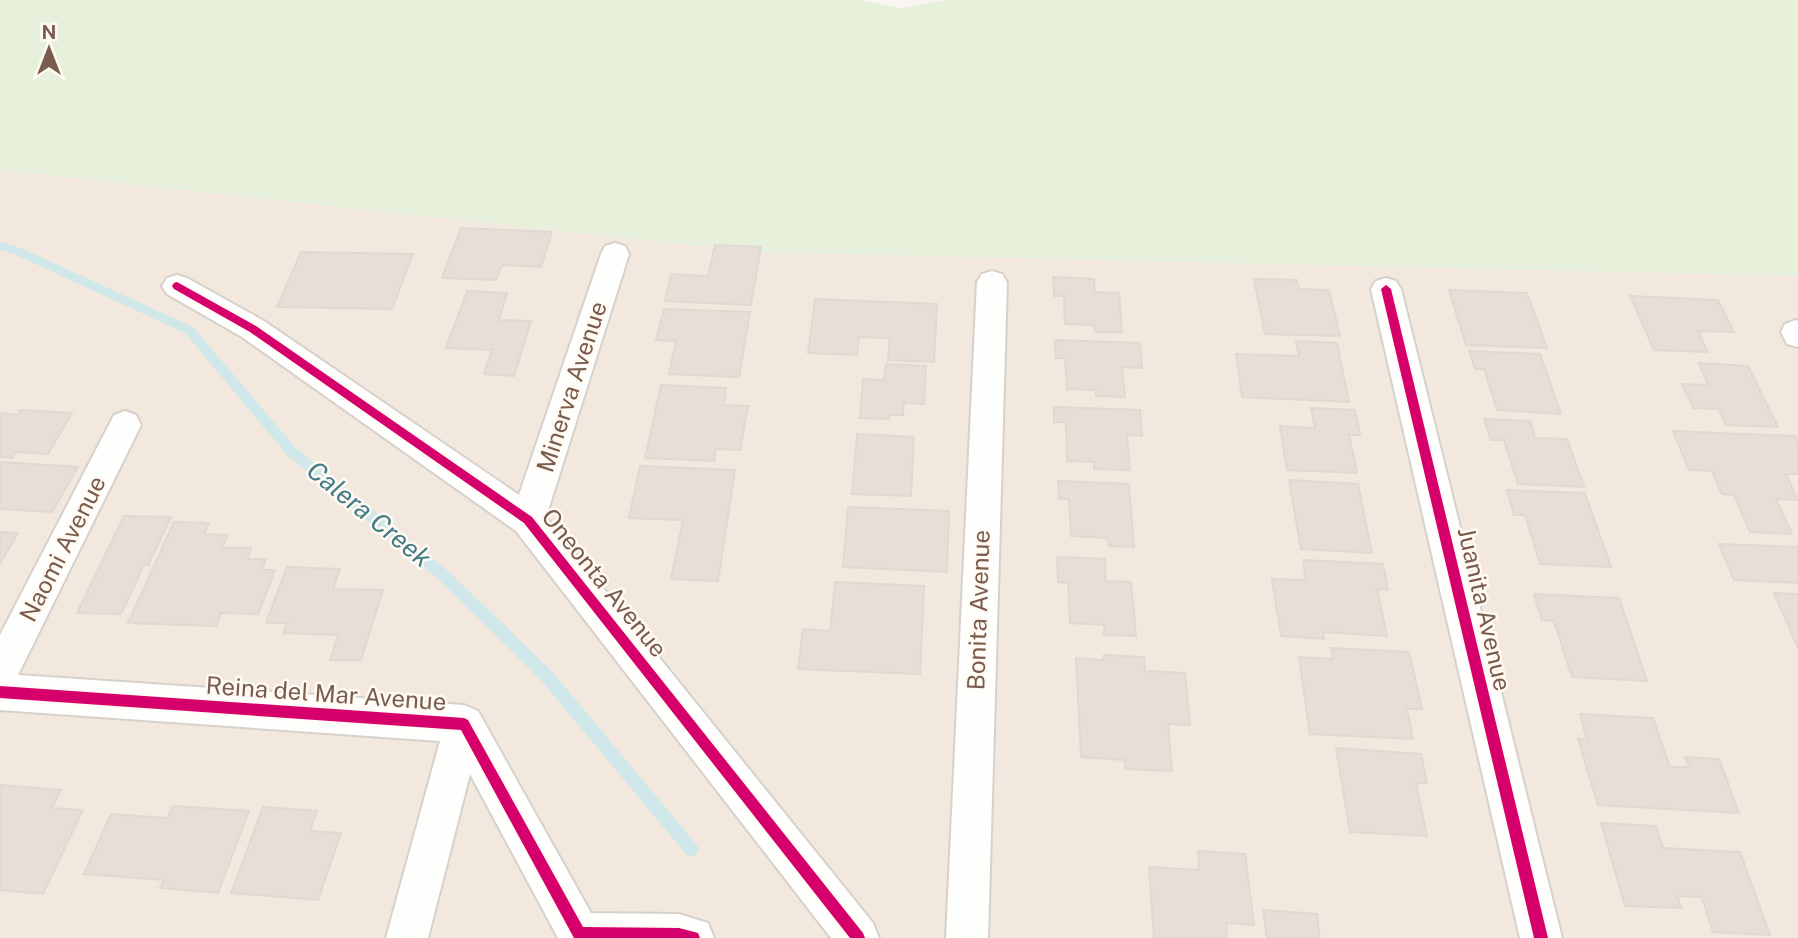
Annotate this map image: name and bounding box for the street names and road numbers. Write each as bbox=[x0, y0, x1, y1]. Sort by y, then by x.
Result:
street label: Minerva Avenue bbox=[530, 298, 612, 476]
street label: Naomi Avenue bbox=[13, 471, 111, 626]
street label: Oneonta Avenue bbox=[536, 503, 673, 662]
street label: Juanita Avenue bbox=[1453, 524, 1517, 693]
street label: Bonita Avenue bbox=[961, 529, 995, 691]
street label: Reina del Mar Avenue bbox=[205, 671, 447, 715]

